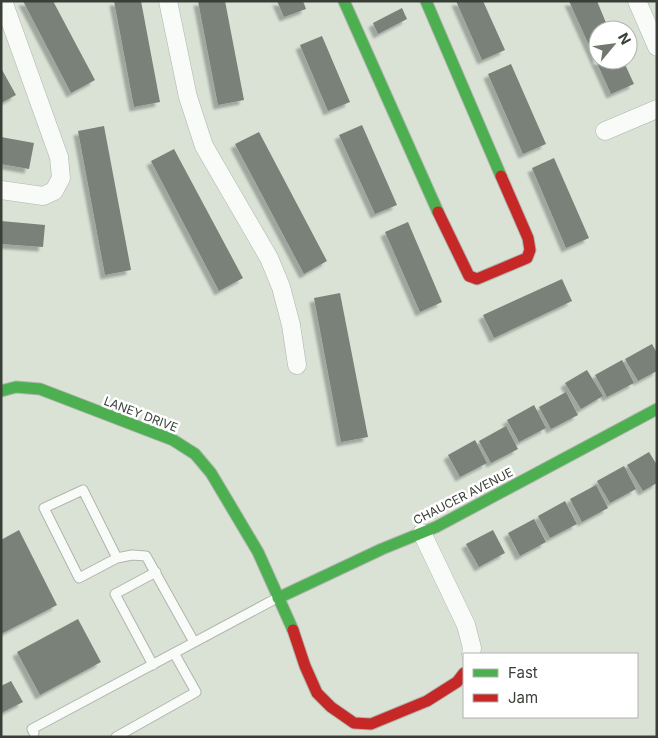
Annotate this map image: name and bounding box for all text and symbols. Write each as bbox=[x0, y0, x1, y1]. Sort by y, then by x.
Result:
north arrow bbox=[588, 20, 638, 70]
text: N bbox=[615, 30, 635, 47]
street label: LANEY DRIVE bbox=[102, 393, 180, 435]
street label: CHAUCER AVENUE bbox=[411, 464, 515, 528]
legend bbox=[463, 653, 638, 718]
text: Fast bbox=[508, 663, 538, 682]
text: Jam bbox=[508, 688, 538, 707]

